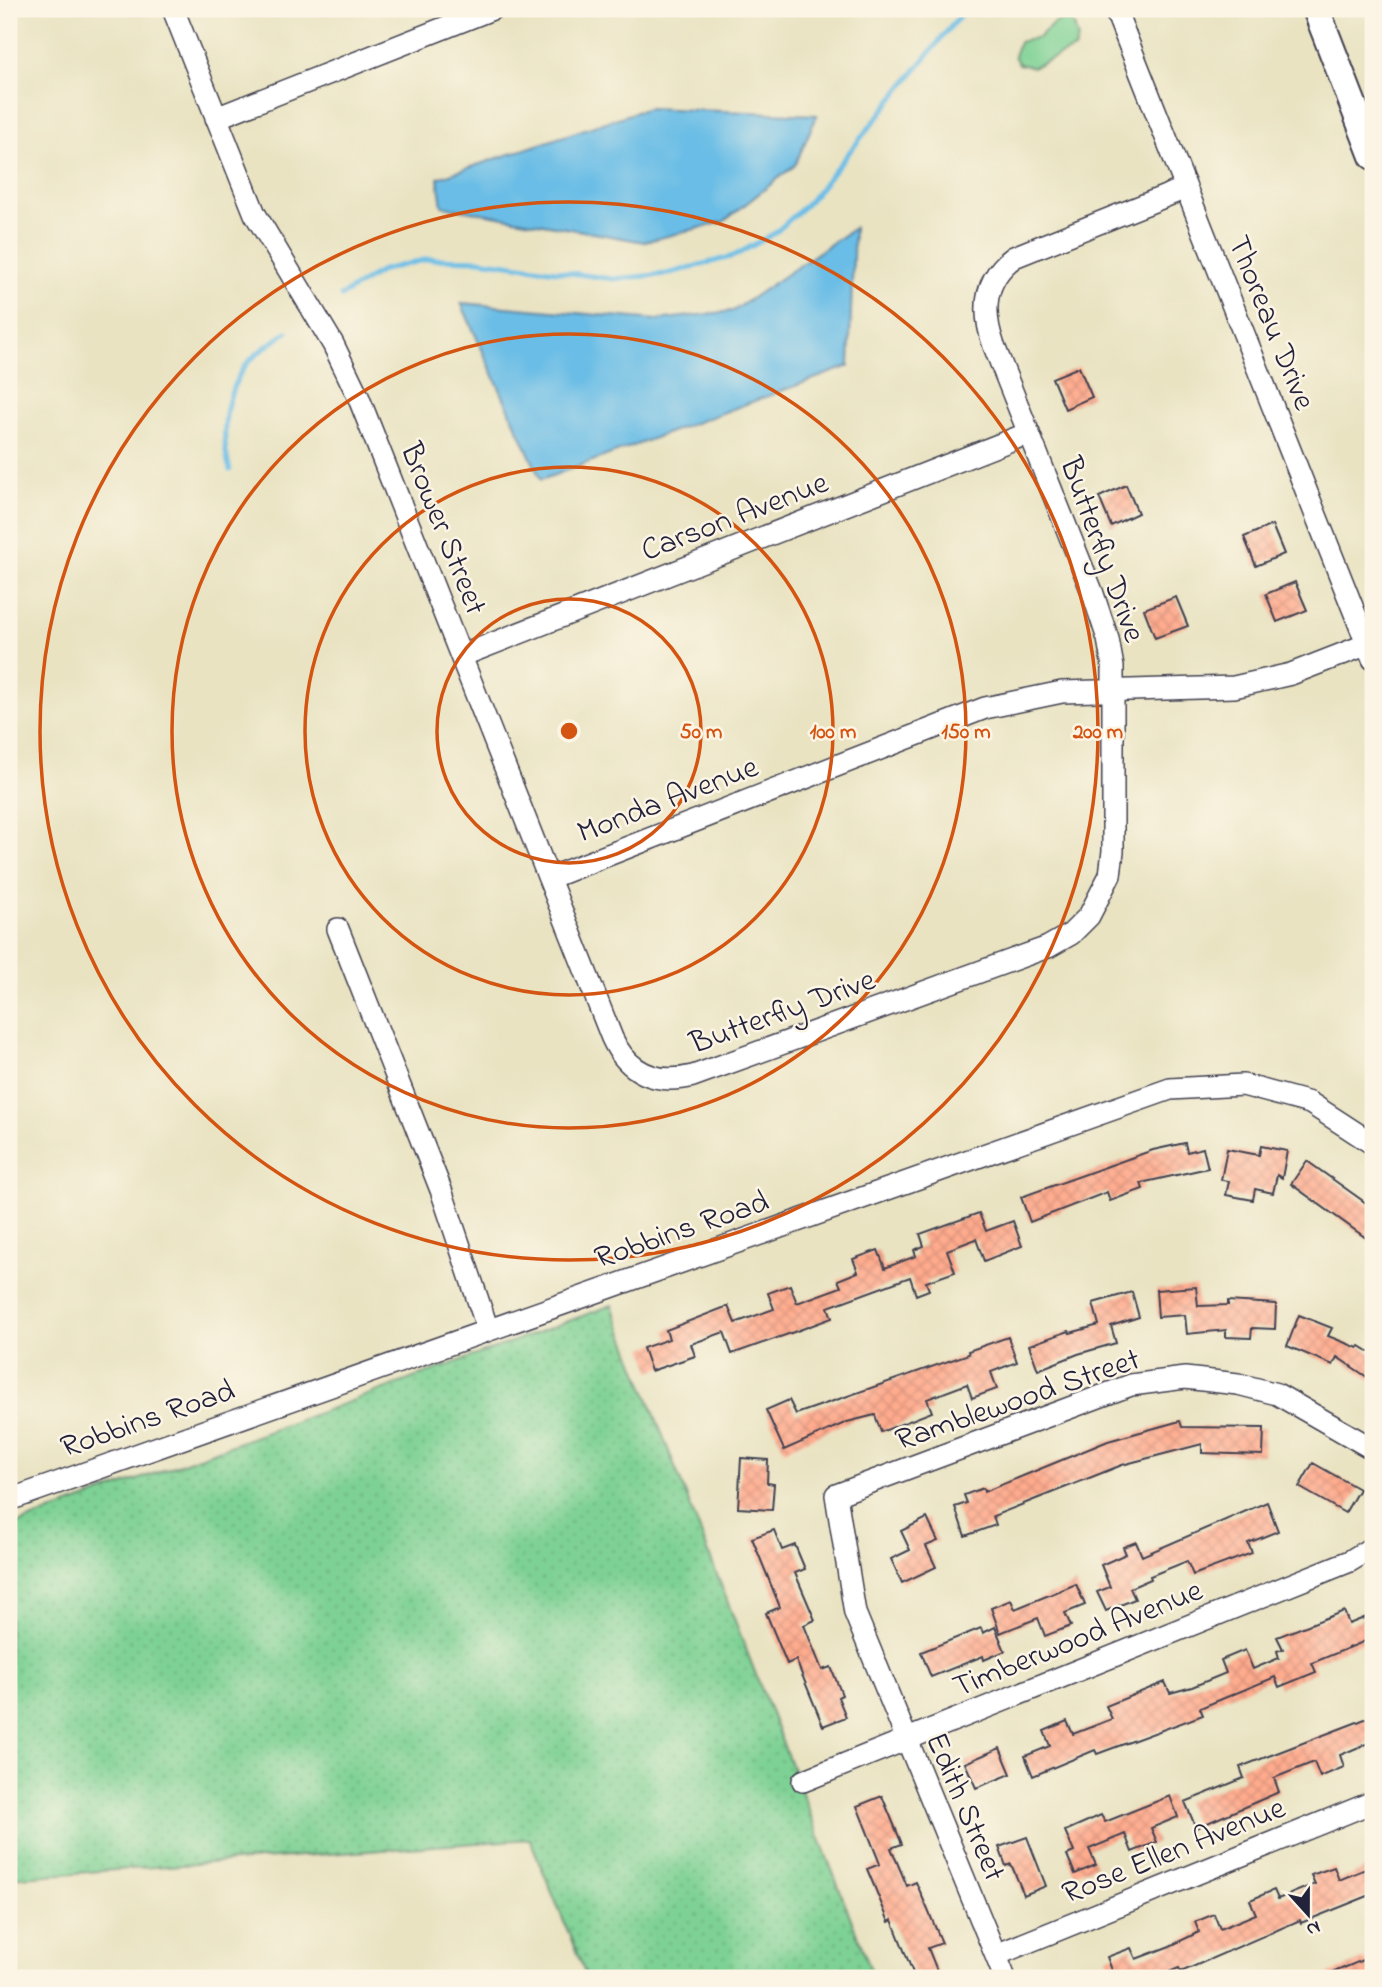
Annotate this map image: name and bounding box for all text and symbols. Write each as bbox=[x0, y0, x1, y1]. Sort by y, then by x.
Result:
street label: Thoreau Drive bbox=[1213, 229, 1326, 418]
street label: Brower Street bbox=[386, 435, 498, 623]
street label: Butterfly Drive bbox=[1045, 450, 1156, 650]
street label: Carson Avenue bbox=[635, 461, 836, 576]
text: 50 m bbox=[680, 718, 722, 748]
text: 100 m bbox=[810, 718, 856, 748]
text: 150 m bbox=[941, 718, 991, 748]
text: 200 m bbox=[1072, 718, 1123, 748]
centre of rings bbox=[557, 719, 581, 743]
street label: Monda Avenue bbox=[571, 745, 766, 857]
street label: Butterfly Drive bbox=[683, 958, 883, 1069]
street label: Robbins Road bbox=[589, 1180, 776, 1283]
street label: Ramblewood Street bbox=[889, 1337, 1147, 1465]
street label: Robbins Road bbox=[55, 1369, 242, 1472]
street label: Timberwood Avenue bbox=[946, 1568, 1211, 1712]
street label: Edith Street bbox=[911, 1726, 1016, 1889]
street label: Rose Ellen Avenue bbox=[1056, 1786, 1294, 1918]
north arrow bbox=[1274, 1878, 1344, 1948]
text: N bbox=[1302, 1913, 1324, 1943]

